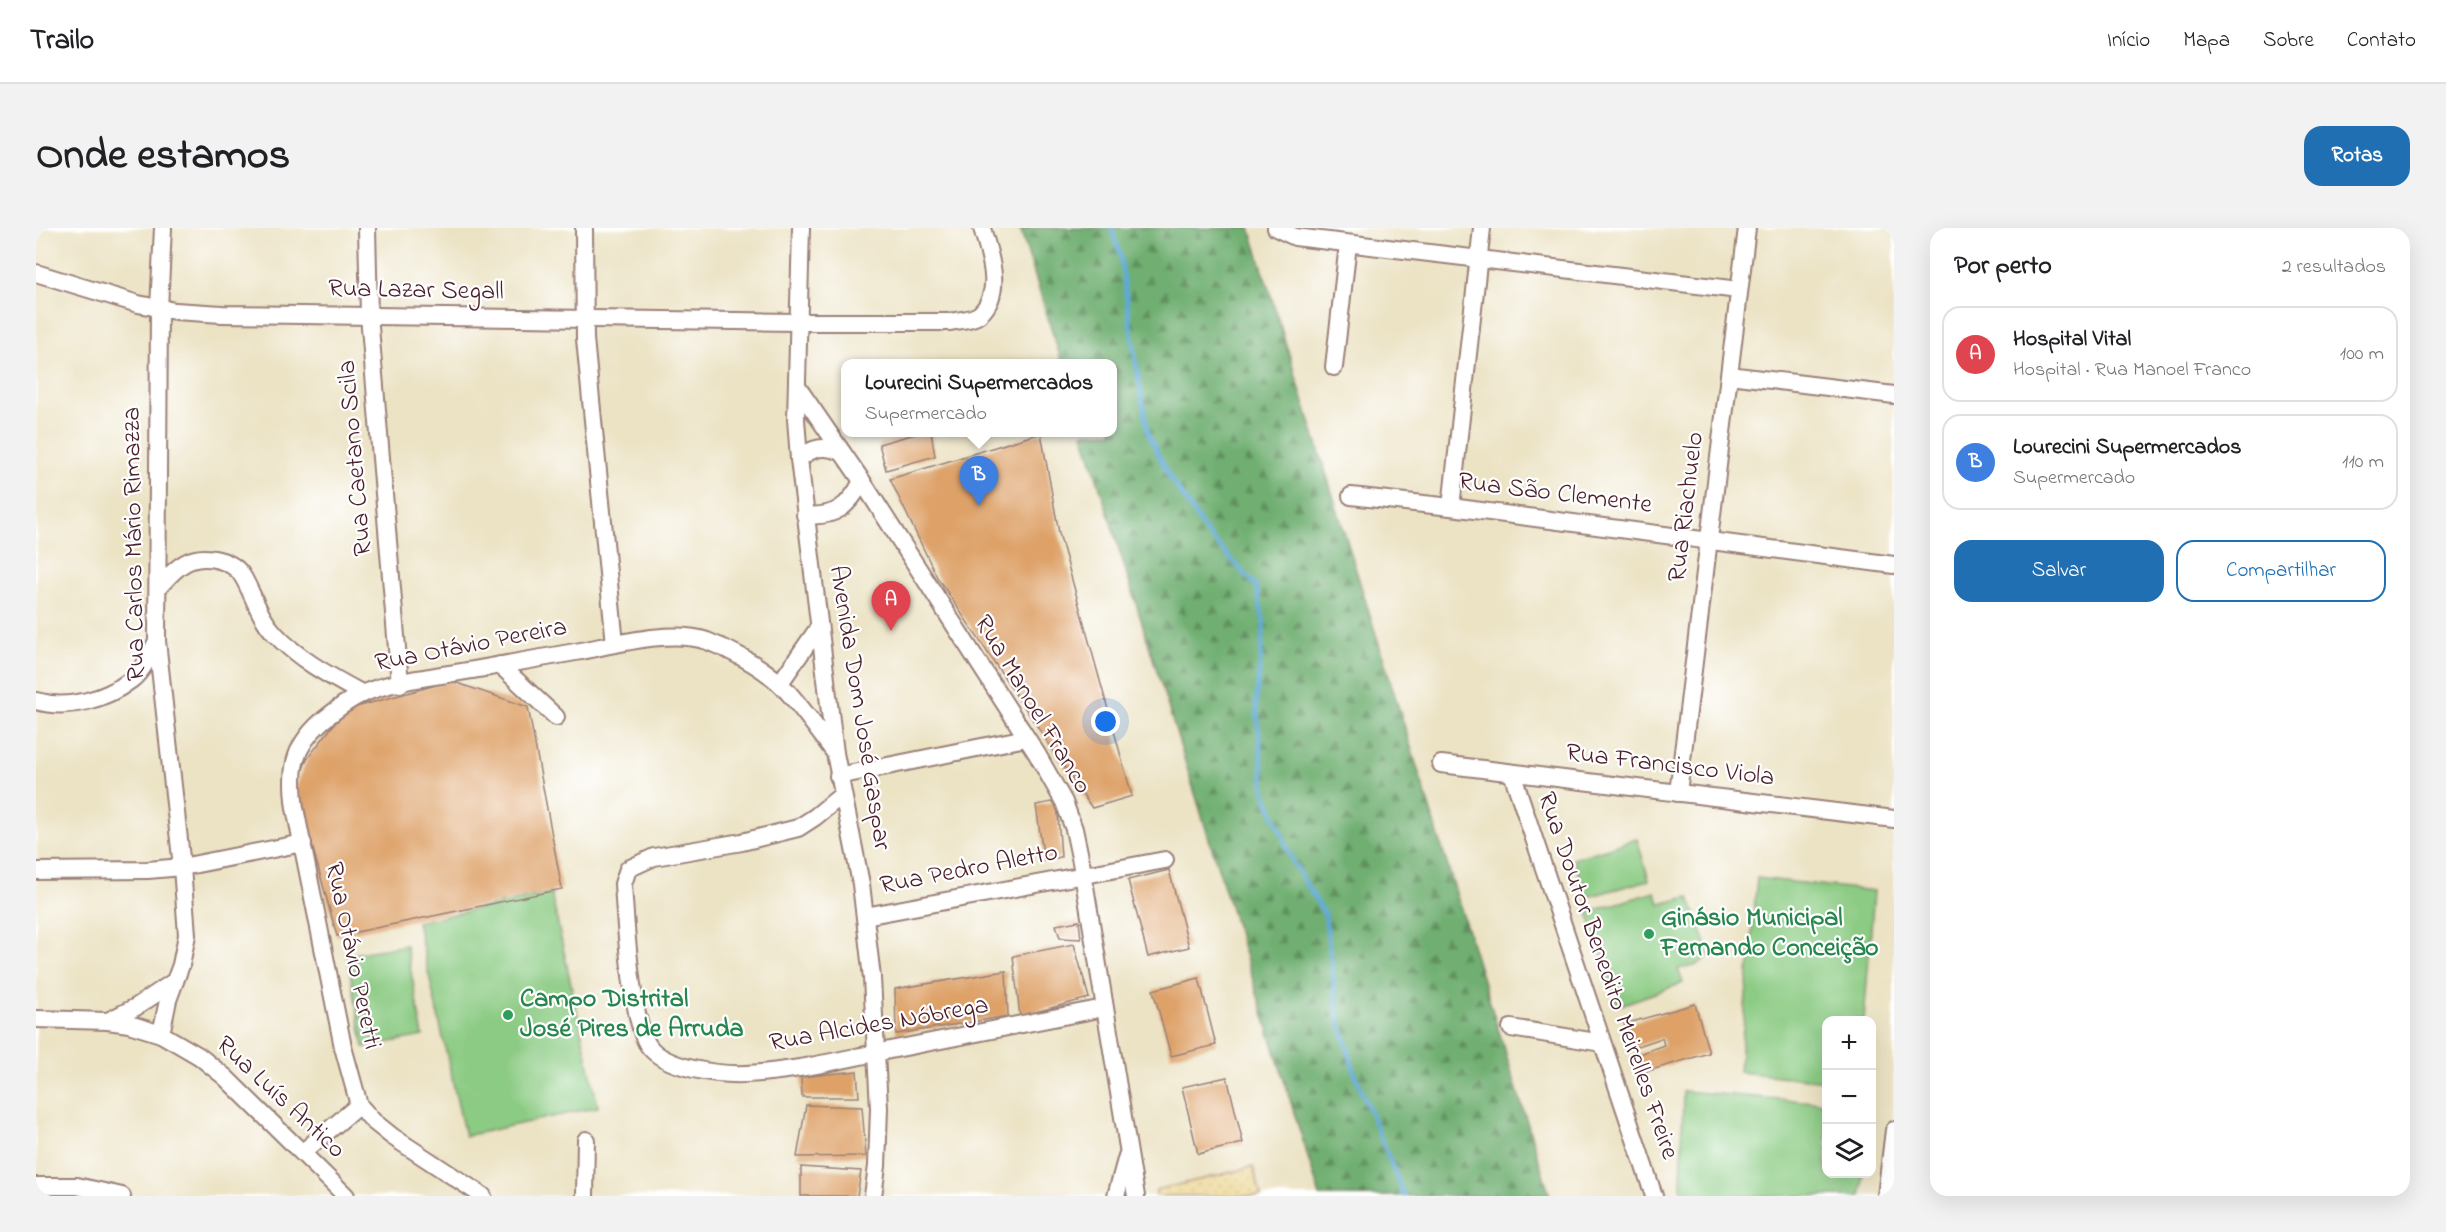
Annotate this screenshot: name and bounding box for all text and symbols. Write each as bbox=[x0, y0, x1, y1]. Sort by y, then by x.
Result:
text: Trailo bbox=[30, 21, 94, 62]
text: Início bbox=[2107, 26, 2150, 56]
text: Mapa bbox=[2183, 26, 2230, 56]
text: Sobre bbox=[2263, 26, 2314, 56]
text: Contato bbox=[2347, 26, 2416, 56]
text: Onde estamos bbox=[36, 126, 290, 187]
button: Rotas bbox=[2304, 126, 2410, 186]
text: Por perto bbox=[1954, 248, 2052, 286]
text: 2 resultados bbox=[2282, 253, 2386, 282]
street label: Rua Lazar Segall bbox=[328, 270, 504, 312]
text: Hospital Vital bbox=[2013, 324, 2131, 356]
text: A bbox=[1969, 340, 1982, 369]
text: 100 m bbox=[2340, 340, 2384, 369]
text: Hospital · Rua Manoel Franco bbox=[2013, 356, 2251, 385]
street label: Rua Caetano Scila bbox=[329, 358, 383, 558]
popup bbox=[841, 359, 1117, 437]
text: Lourecini Supermercados bbox=[865, 368, 1093, 400]
text: Supermercado bbox=[865, 400, 987, 429]
street label: Rua Carlos Mário Rimazza bbox=[114, 406, 156, 682]
street label: Rua Riachuelo bbox=[1659, 430, 1715, 584]
text: Lourecini Supermercados bbox=[2013, 432, 2242, 464]
text: B bbox=[1969, 448, 1982, 477]
text: 110 m bbox=[2342, 448, 2384, 477]
pin: B bbox=[960, 456, 998, 506]
street label: Rua São Clemente bbox=[1456, 463, 1654, 525]
text: Supermercado bbox=[2013, 464, 2135, 493]
button: Salvar bbox=[1954, 540, 2164, 602]
button: Compartilhar bbox=[2176, 540, 2386, 602]
street label: Avenida Dom José Gaspar bbox=[821, 563, 897, 853]
pin: A bbox=[872, 582, 910, 631]
street label: Rua Manoel Franco bbox=[963, 608, 1101, 802]
street label: Rua Otávio Pereira bbox=[372, 609, 570, 683]
your location bbox=[1091, 707, 1120, 736]
street label: Rua Francisco Viola bbox=[1564, 734, 1776, 798]
street label: Rua Doutor Benedito Meirelles Freire bbox=[1526, 787, 1688, 1165]
street label: Rua Pedro Aletto bbox=[877, 834, 1061, 906]
street label: Rua Otávio Peretti bbox=[314, 859, 390, 1053]
place label: Ginásio Municipal Fernando Conceição bbox=[1659, 900, 1879, 968]
marker: Ginásio Municipal Fernando Conceição bbox=[1642, 927, 1656, 941]
place label: Campo Distrital José Pires de Arruda bbox=[520, 981, 744, 1049]
street label: Rua Alcides Nóbrega bbox=[766, 987, 992, 1063]
marker: Campo Distrital José Pires de Arruda bbox=[501, 1008, 515, 1022]
map controls bbox=[1822, 1016, 1876, 1178]
button: + bbox=[1822, 1016, 1876, 1070]
street label: Rua Luís Antico bbox=[206, 1028, 354, 1168]
button: − bbox=[1822, 1070, 1876, 1124]
button: layers bbox=[1822, 1124, 1876, 1178]

